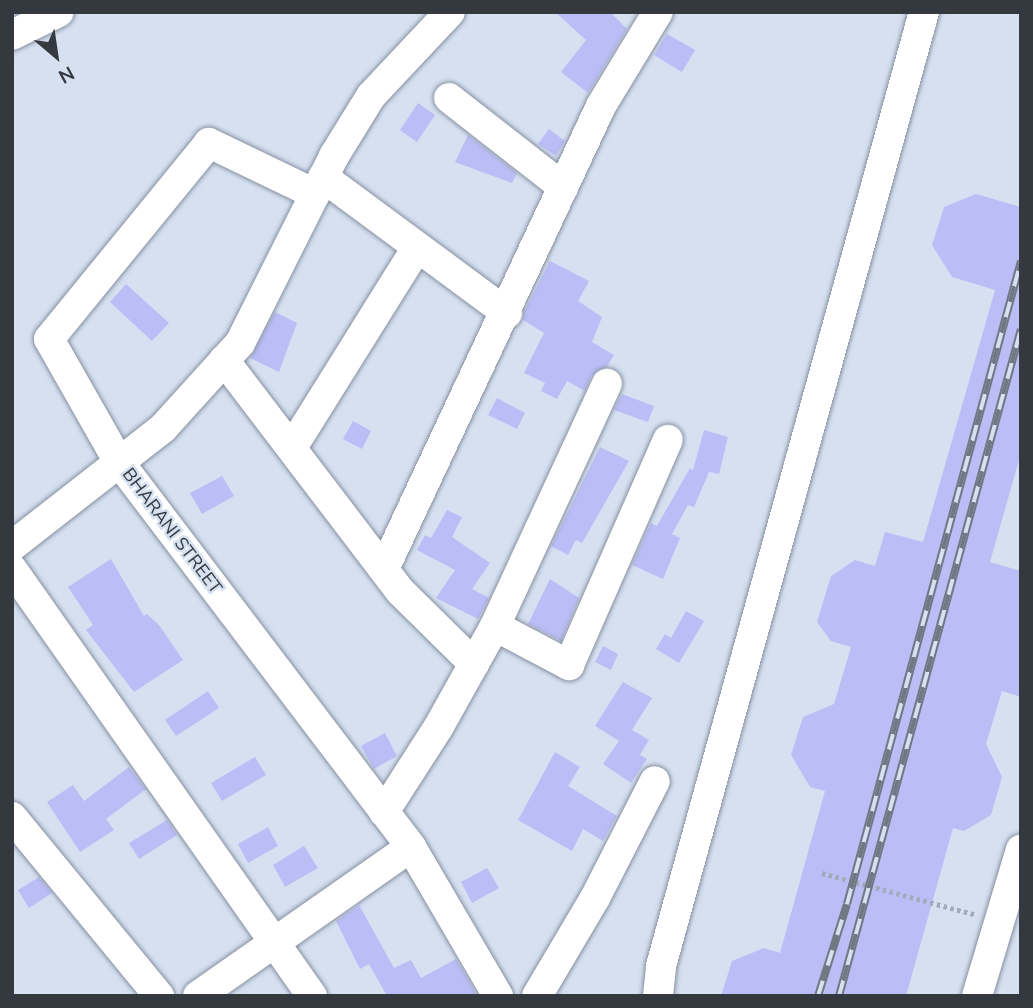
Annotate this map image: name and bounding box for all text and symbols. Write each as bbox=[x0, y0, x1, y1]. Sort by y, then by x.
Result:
north arrow bbox=[21, 21, 91, 91]
text: N bbox=[54, 60, 79, 89]
street label: BHARANI STREET bbox=[118, 464, 226, 598]

